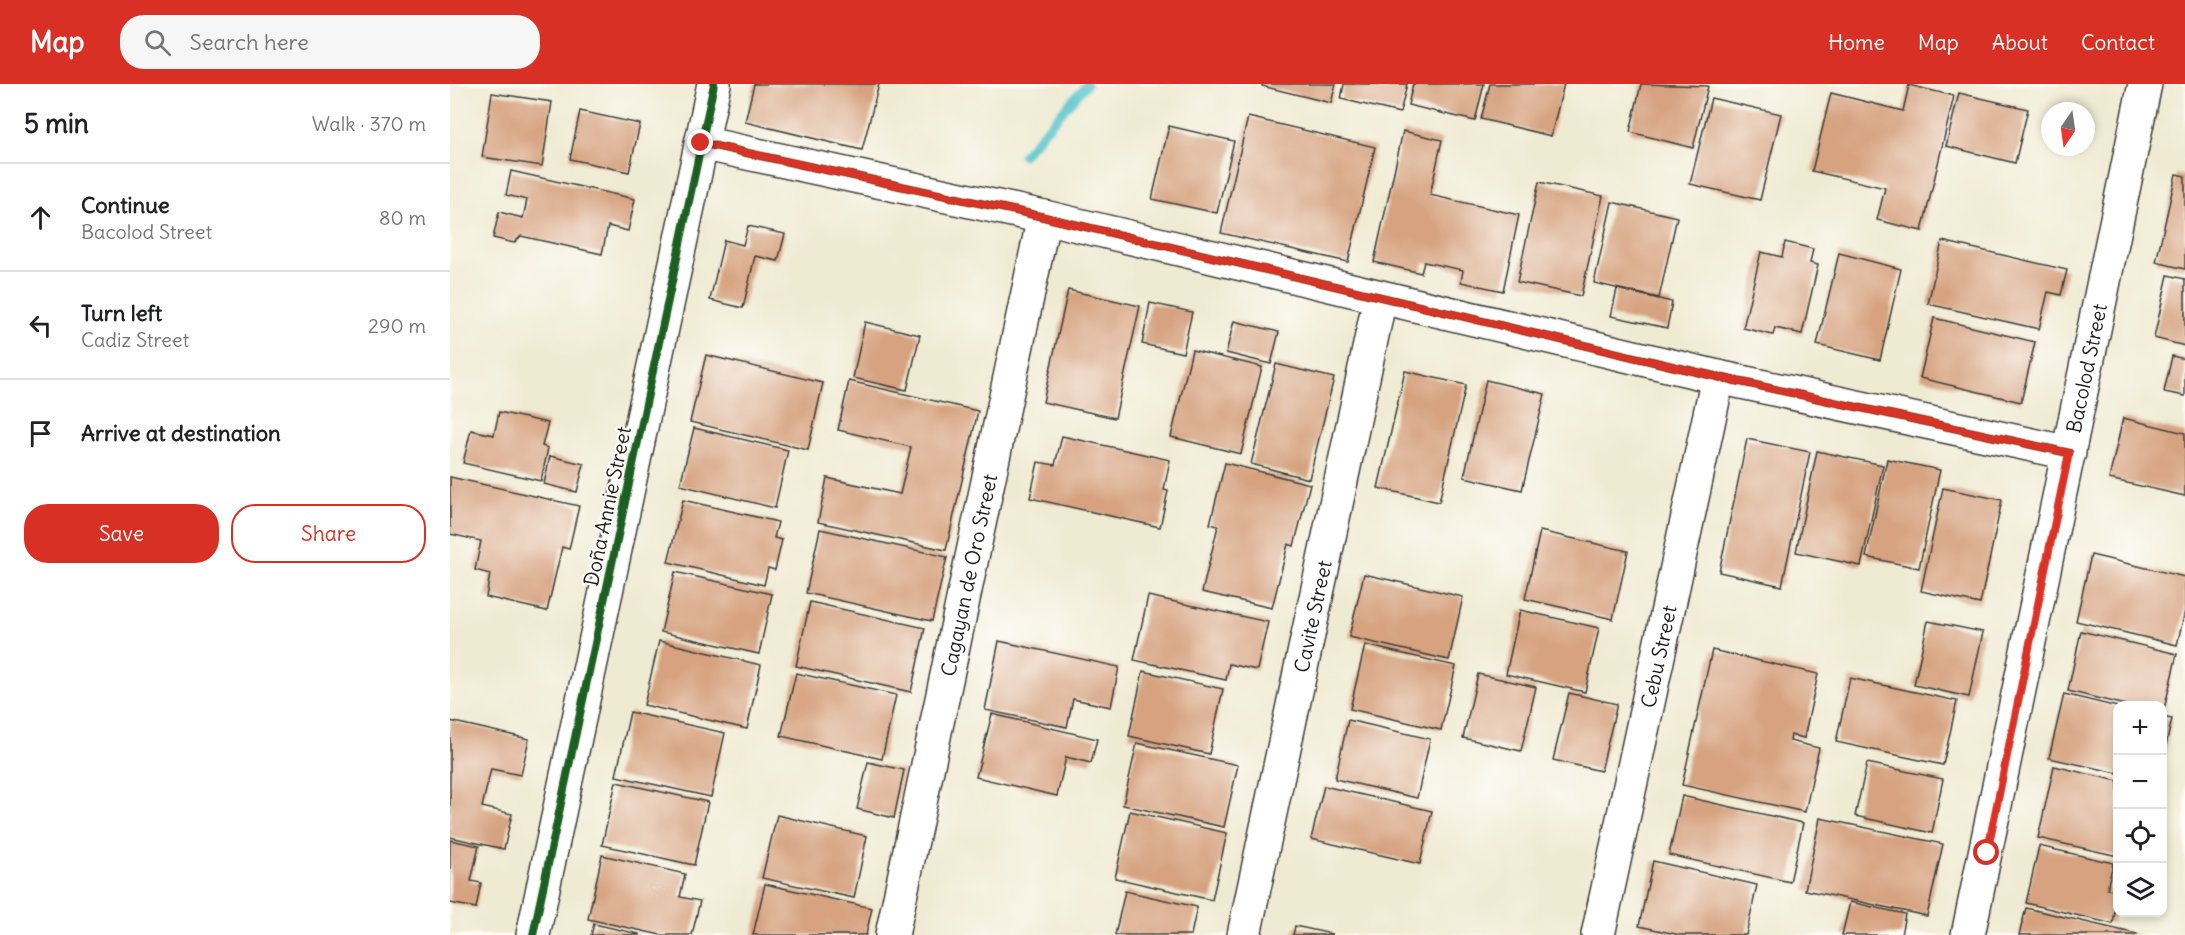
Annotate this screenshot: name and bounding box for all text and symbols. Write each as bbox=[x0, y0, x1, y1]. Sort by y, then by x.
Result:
search box bbox=[120, 15, 540, 69]
text: Map bbox=[30, 24, 84, 60]
icon: search bbox=[141, 26, 174, 59]
text: Search here bbox=[189, 28, 309, 56]
text: Home bbox=[1828, 29, 1885, 56]
text: Map bbox=[1918, 29, 1959, 56]
text: About bbox=[1992, 29, 2048, 56]
text: Contact bbox=[2081, 29, 2155, 56]
north arrow bbox=[2041, 102, 2095, 156]
text: 5 min bbox=[24, 107, 89, 140]
text: Walk · 370 m bbox=[312, 111, 426, 136]
route end bbox=[687, 129, 713, 155]
text: Continue bbox=[81, 191, 170, 219]
icon: ahead bbox=[24, 201, 57, 234]
text: 80 m bbox=[379, 205, 426, 230]
text: Bacolod Street bbox=[81, 219, 212, 244]
text: Turn left bbox=[81, 299, 162, 327]
street label: Bacolod Street bbox=[2060, 301, 2112, 435]
icon: left bbox=[24, 309, 57, 342]
text: 290 m bbox=[368, 313, 426, 338]
text: Cadiz Street bbox=[81, 327, 189, 352]
icon: arrive bbox=[24, 417, 57, 450]
text: Arrive at destination bbox=[81, 419, 281, 447]
street label: Doña Annie Street bbox=[578, 424, 636, 588]
street label: Cagayan de Oro Street bbox=[935, 471, 1002, 678]
button: Save bbox=[24, 504, 219, 563]
button: Share bbox=[231, 504, 426, 563]
street label: Cavite Street bbox=[1288, 558, 1336, 675]
street label: Cebu Street bbox=[1635, 602, 1681, 710]
map controls bbox=[2113, 701, 2167, 917]
button: + bbox=[2113, 701, 2167, 755]
button: − bbox=[2113, 755, 2167, 809]
button: locate bbox=[2113, 809, 2167, 863]
route start bbox=[1973, 839, 1999, 865]
button: layers bbox=[2113, 863, 2167, 917]

